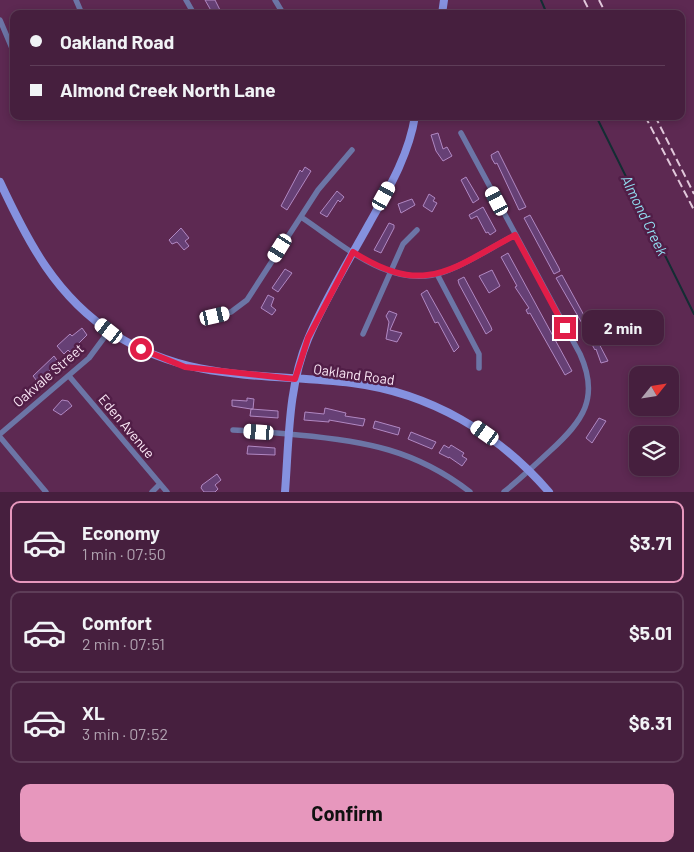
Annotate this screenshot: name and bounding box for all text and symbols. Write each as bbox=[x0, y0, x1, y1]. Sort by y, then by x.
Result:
text: Oakland Road bbox=[60, 30, 174, 53]
text: Almond Creek North Lane bbox=[60, 78, 276, 101]
water label: Almond Creek bbox=[618, 172, 673, 259]
car bbox=[370, 179, 397, 213]
car bbox=[483, 184, 510, 218]
car bbox=[265, 231, 294, 265]
car bbox=[198, 305, 231, 327]
callout: 2 min bbox=[582, 310, 665, 346]
car bbox=[92, 316, 125, 346]
route end bbox=[554, 317, 576, 339]
text: 2 min bbox=[604, 318, 642, 337]
route start bbox=[130, 338, 152, 360]
street label: Oakvale Street bbox=[9, 340, 87, 410]
street label: Oakland Road bbox=[312, 360, 396, 388]
north arrow bbox=[629, 366, 679, 416]
map controls bbox=[629, 366, 679, 476]
street label: Eden Avenue bbox=[95, 390, 159, 462]
car bbox=[468, 418, 501, 448]
car bbox=[243, 423, 274, 441]
button: layers bbox=[629, 426, 679, 476]
icon: car bbox=[22, 520, 67, 565]
text: Economy bbox=[82, 521, 160, 544]
text: $3.71 bbox=[629, 531, 672, 554]
text: 1 min · 07:50 bbox=[82, 544, 166, 563]
icon: car bbox=[22, 610, 67, 655]
text: Comfort bbox=[82, 611, 152, 634]
text: $5.01 bbox=[629, 621, 672, 644]
text: 2 min · 07:51 bbox=[82, 634, 165, 653]
icon: car bbox=[22, 700, 67, 745]
text: XL bbox=[82, 701, 105, 724]
text: $6.31 bbox=[629, 711, 672, 734]
text: 3 min · 07:52 bbox=[82, 724, 168, 743]
button: Confirm bbox=[20, 784, 674, 842]

